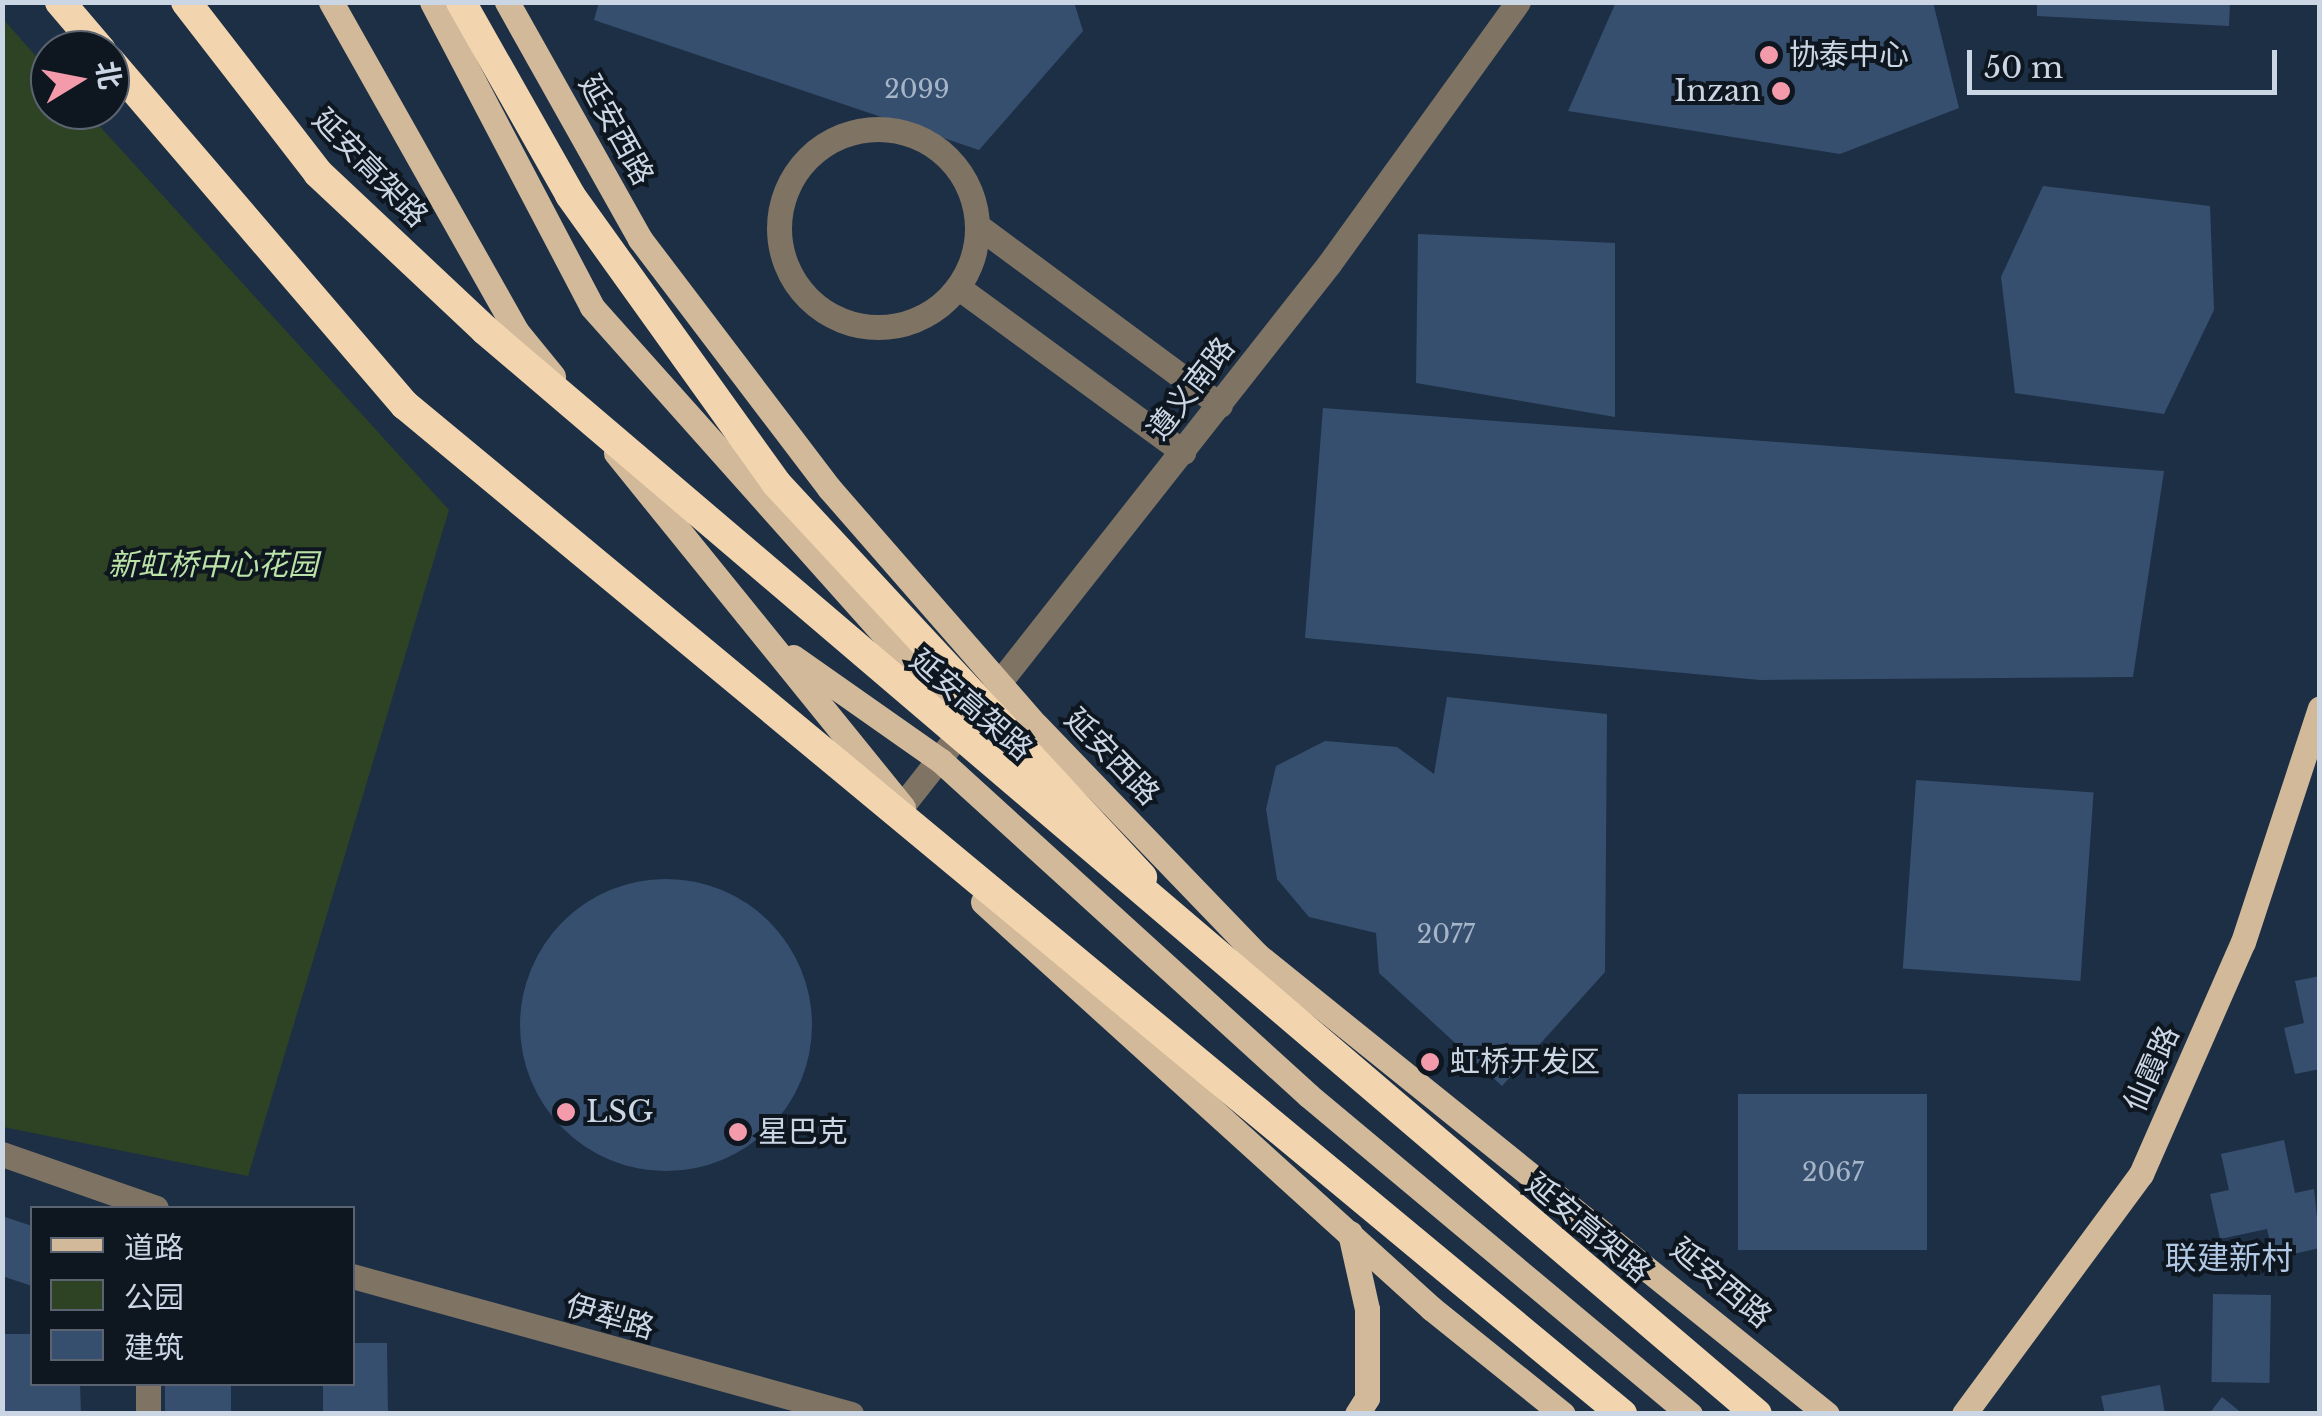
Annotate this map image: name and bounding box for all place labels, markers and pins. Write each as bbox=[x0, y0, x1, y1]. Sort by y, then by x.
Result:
place label: 协泰中心 bbox=[1789, 37, 1909, 73]
marker: 协泰中心 bbox=[1758, 44, 1780, 66]
place label: Inzan bbox=[1674, 73, 1761, 109]
marker: Inzan bbox=[1770, 80, 1792, 102]
place label: 虹桥开发区 bbox=[1450, 1044, 1600, 1080]
marker: 虹桥开发区 bbox=[1419, 1051, 1441, 1073]
place label: LSG bbox=[586, 1094, 653, 1130]
marker: LSG bbox=[555, 1101, 577, 1123]
place label: 星巴克 bbox=[758, 1114, 848, 1150]
marker: 星巴克 bbox=[727, 1121, 749, 1143]

